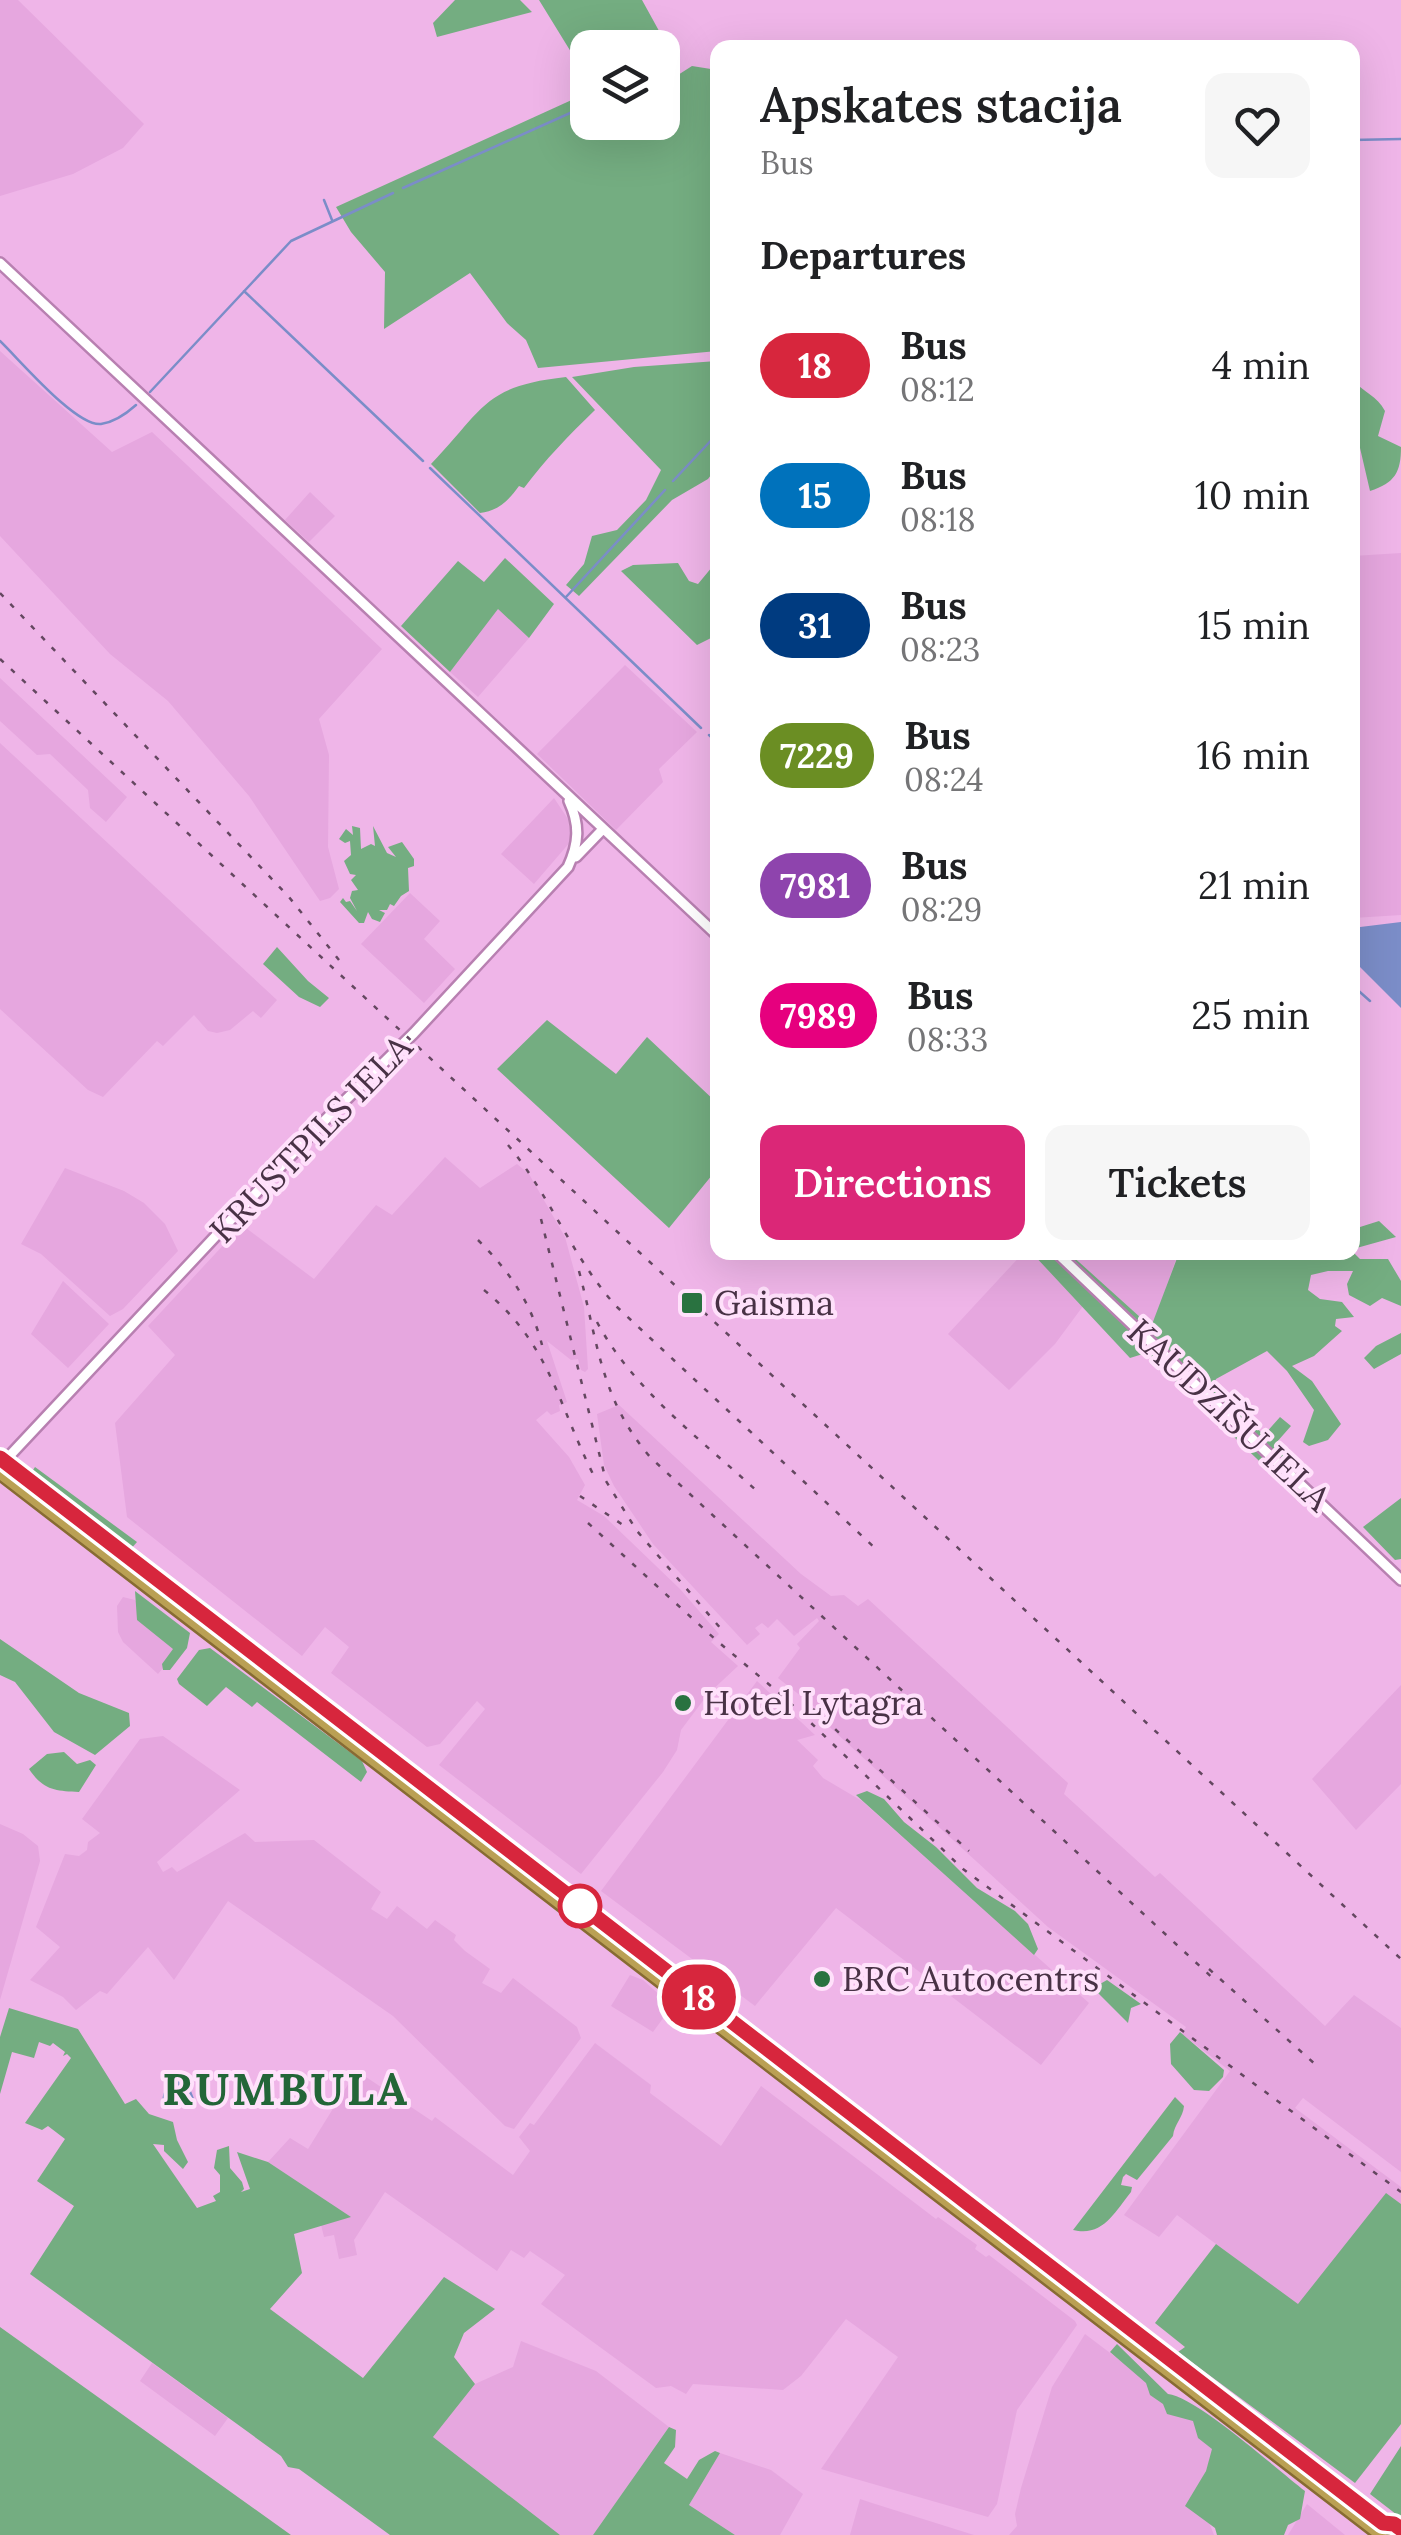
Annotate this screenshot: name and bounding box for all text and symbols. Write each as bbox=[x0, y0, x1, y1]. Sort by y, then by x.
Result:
map controls bbox=[570, 30, 680, 140]
button: layers bbox=[570, 30, 680, 140]
button: heart bbox=[1205, 73, 1310, 178]
text: Apskates stacija bbox=[760, 74, 1122, 135]
text: Bus bbox=[760, 142, 814, 183]
text: Departures bbox=[760, 231, 966, 279]
text: Bus bbox=[900, 321, 967, 369]
text: 4 min bbox=[1212, 341, 1310, 389]
text: 18 bbox=[798, 343, 832, 388]
text: 08:12 bbox=[900, 369, 975, 410]
text: Bus bbox=[900, 451, 967, 499]
text: 10 min bbox=[1195, 471, 1310, 519]
text: 15 bbox=[798, 473, 832, 518]
text: 08:18 bbox=[900, 499, 976, 540]
text: Bus bbox=[900, 581, 967, 629]
text: 15 min bbox=[1198, 601, 1310, 649]
text: 31 bbox=[798, 603, 832, 648]
text: 08:23 bbox=[900, 629, 980, 670]
text: Bus bbox=[904, 711, 971, 759]
text: 16 min bbox=[1196, 731, 1310, 779]
text: 7229 bbox=[780, 733, 854, 778]
text: 08:24 bbox=[904, 759, 984, 800]
text: Bus bbox=[901, 841, 968, 889]
text: 21 min bbox=[1198, 861, 1310, 909]
text: 7981 bbox=[780, 863, 851, 908]
text: 08:29 bbox=[901, 889, 982, 930]
text: Bus bbox=[907, 971, 974, 1019]
text: 25 min bbox=[1191, 991, 1310, 1039]
text: 7989 bbox=[780, 993, 857, 1038]
text: 08:33 bbox=[907, 1019, 988, 1060]
street label: KRUSTPILS IELA bbox=[200, 1024, 422, 1252]
button: Directions bbox=[760, 1125, 1025, 1240]
button: Tickets bbox=[1045, 1125, 1310, 1240]
place label: Gaisma bbox=[714, 1280, 834, 1325]
marker: Gaisma bbox=[679, 1290, 705, 1316]
street label: KAUDZĪŠU IELA bbox=[1118, 1309, 1341, 1521]
place label: Hotel Lytagra bbox=[703, 1680, 923, 1725]
marker: Hotel Lytagra bbox=[672, 1692, 694, 1714]
unlabelled marker bbox=[559, 1885, 601, 1927]
place label: BRC Autocentrs bbox=[842, 1956, 1099, 2001]
line badge: 18 bbox=[654, 1964, 744, 2030]
marker: BRC Autocentrs bbox=[811, 1968, 833, 1990]
text: 18 bbox=[682, 1975, 716, 2020]
district label: RUMBULA bbox=[162, 2060, 410, 2117]

